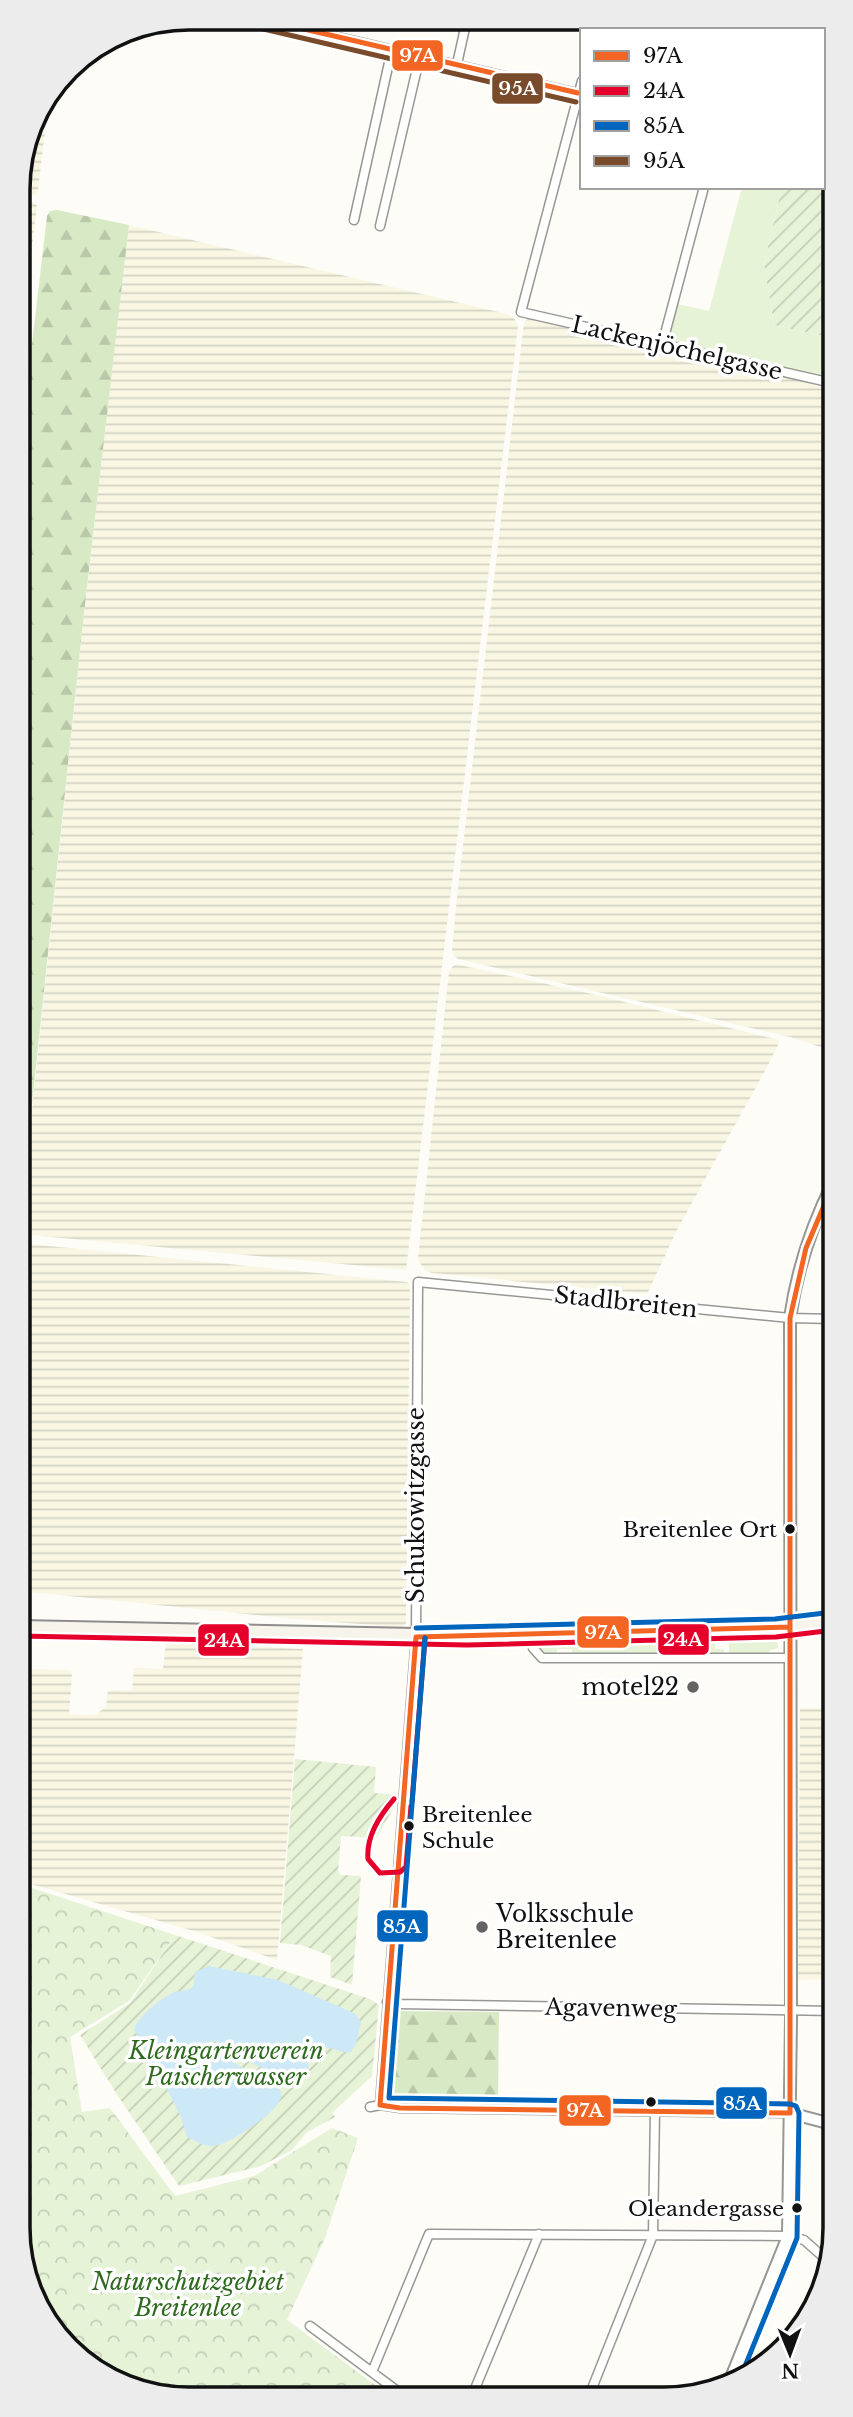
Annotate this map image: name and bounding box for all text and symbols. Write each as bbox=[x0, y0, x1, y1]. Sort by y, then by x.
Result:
legend bbox=[580, 28, 825, 189]
line badge: 97A bbox=[391, 39, 444, 72]
text: 97A bbox=[643, 43, 683, 69]
text: 97A bbox=[399, 44, 437, 67]
line badge: 95A bbox=[491, 72, 544, 105]
text: 95A bbox=[498, 77, 538, 100]
text: 24A bbox=[643, 78, 685, 104]
text: 85A bbox=[643, 113, 685, 139]
text: 95A bbox=[643, 148, 685, 174]
street label: Lackenjöchelgasse bbox=[569, 310, 785, 386]
street label: Stadlbreiten bbox=[553, 1281, 699, 1323]
street label: Schukowitzgasse bbox=[402, 1407, 430, 1603]
place label: Breitenlee Ort bbox=[623, 1517, 777, 1543]
marker: Breitenlee Ort bbox=[783, 1522, 797, 1536]
line badge: 97A bbox=[576, 1615, 630, 1649]
text: 97A bbox=[584, 1621, 622, 1644]
line badge: 24A bbox=[197, 1623, 250, 1657]
line badge: 24A bbox=[657, 1623, 710, 1656]
text: 24A bbox=[663, 1628, 704, 1651]
text: 24A bbox=[204, 1629, 245, 1652]
place label: motel22 bbox=[582, 1673, 679, 1701]
marker: motel22 bbox=[685, 1679, 701, 1695]
place label: Breitenlee Schule bbox=[422, 1802, 532, 1854]
marker: Breitenlee Schule bbox=[402, 1819, 416, 1833]
place label: Volksschule Breitenlee bbox=[495, 1900, 634, 1954]
line badge: 85A bbox=[376, 1909, 429, 1943]
text: 85A bbox=[383, 1915, 422, 1938]
marker: Volksschule Breitenlee bbox=[474, 1919, 490, 1935]
street label: Agavenweg bbox=[544, 1993, 677, 2023]
park label: Kleingartenverein Paischerwasser bbox=[127, 2037, 324, 2091]
line badge: 85A bbox=[715, 2086, 768, 2120]
text: 85A bbox=[723, 2092, 762, 2115]
line badge: 97A bbox=[558, 2094, 612, 2127]
unlabelled marker bbox=[644, 2095, 658, 2109]
text: 97A bbox=[566, 2099, 604, 2122]
place label: Oleandergasse bbox=[628, 2196, 784, 2222]
marker: Oleandergasse bbox=[790, 2201, 804, 2215]
park label: Naturschutzgebiet Breitenlee bbox=[91, 2268, 285, 2322]
north arrow bbox=[755, 2319, 825, 2389]
text: N bbox=[781, 2359, 799, 2382]

